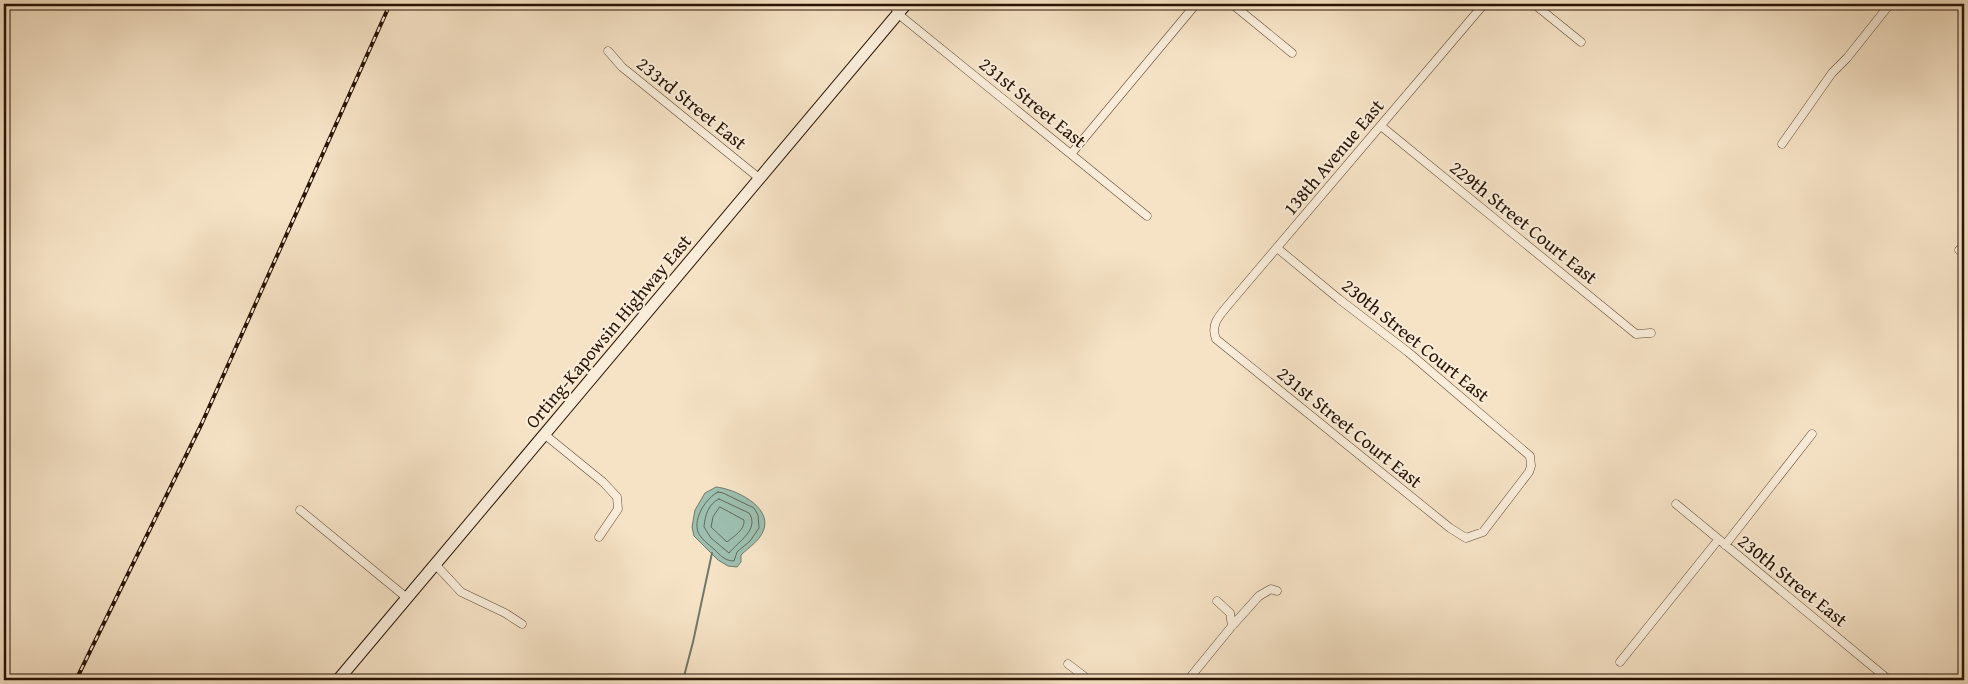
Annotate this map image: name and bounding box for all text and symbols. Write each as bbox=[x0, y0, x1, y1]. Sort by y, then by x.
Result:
street label: 233rd Street East bbox=[631, 50, 753, 156]
street label: 231st Street East bbox=[973, 50, 1093, 154]
street label: 138th Avenue East bbox=[1276, 92, 1390, 221]
street label: 229th Street Court East bbox=[1444, 153, 1604, 291]
street label: Orting-Kapowsin Highway East bbox=[518, 228, 698, 434]
street label: 230th Street Court East bbox=[1336, 271, 1496, 409]
street label: 231st Street Court East bbox=[1271, 359, 1429, 495]
street label: 230th Street East bbox=[1732, 527, 1854, 633]

